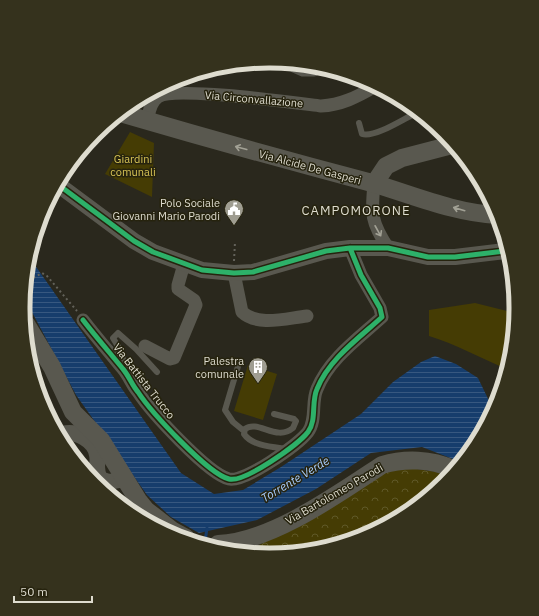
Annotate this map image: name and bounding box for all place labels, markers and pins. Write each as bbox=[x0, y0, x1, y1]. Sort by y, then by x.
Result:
place label: Polo Sociale Giovanni Mario Parodi bbox=[112, 196, 220, 223]
public building icon: Polo Sociale Giovanni Mario Parodi bbox=[223, 198, 245, 226]
place label: Palestra comunale bbox=[195, 354, 244, 381]
building icon: Palestra comunale bbox=[247, 356, 269, 384]

